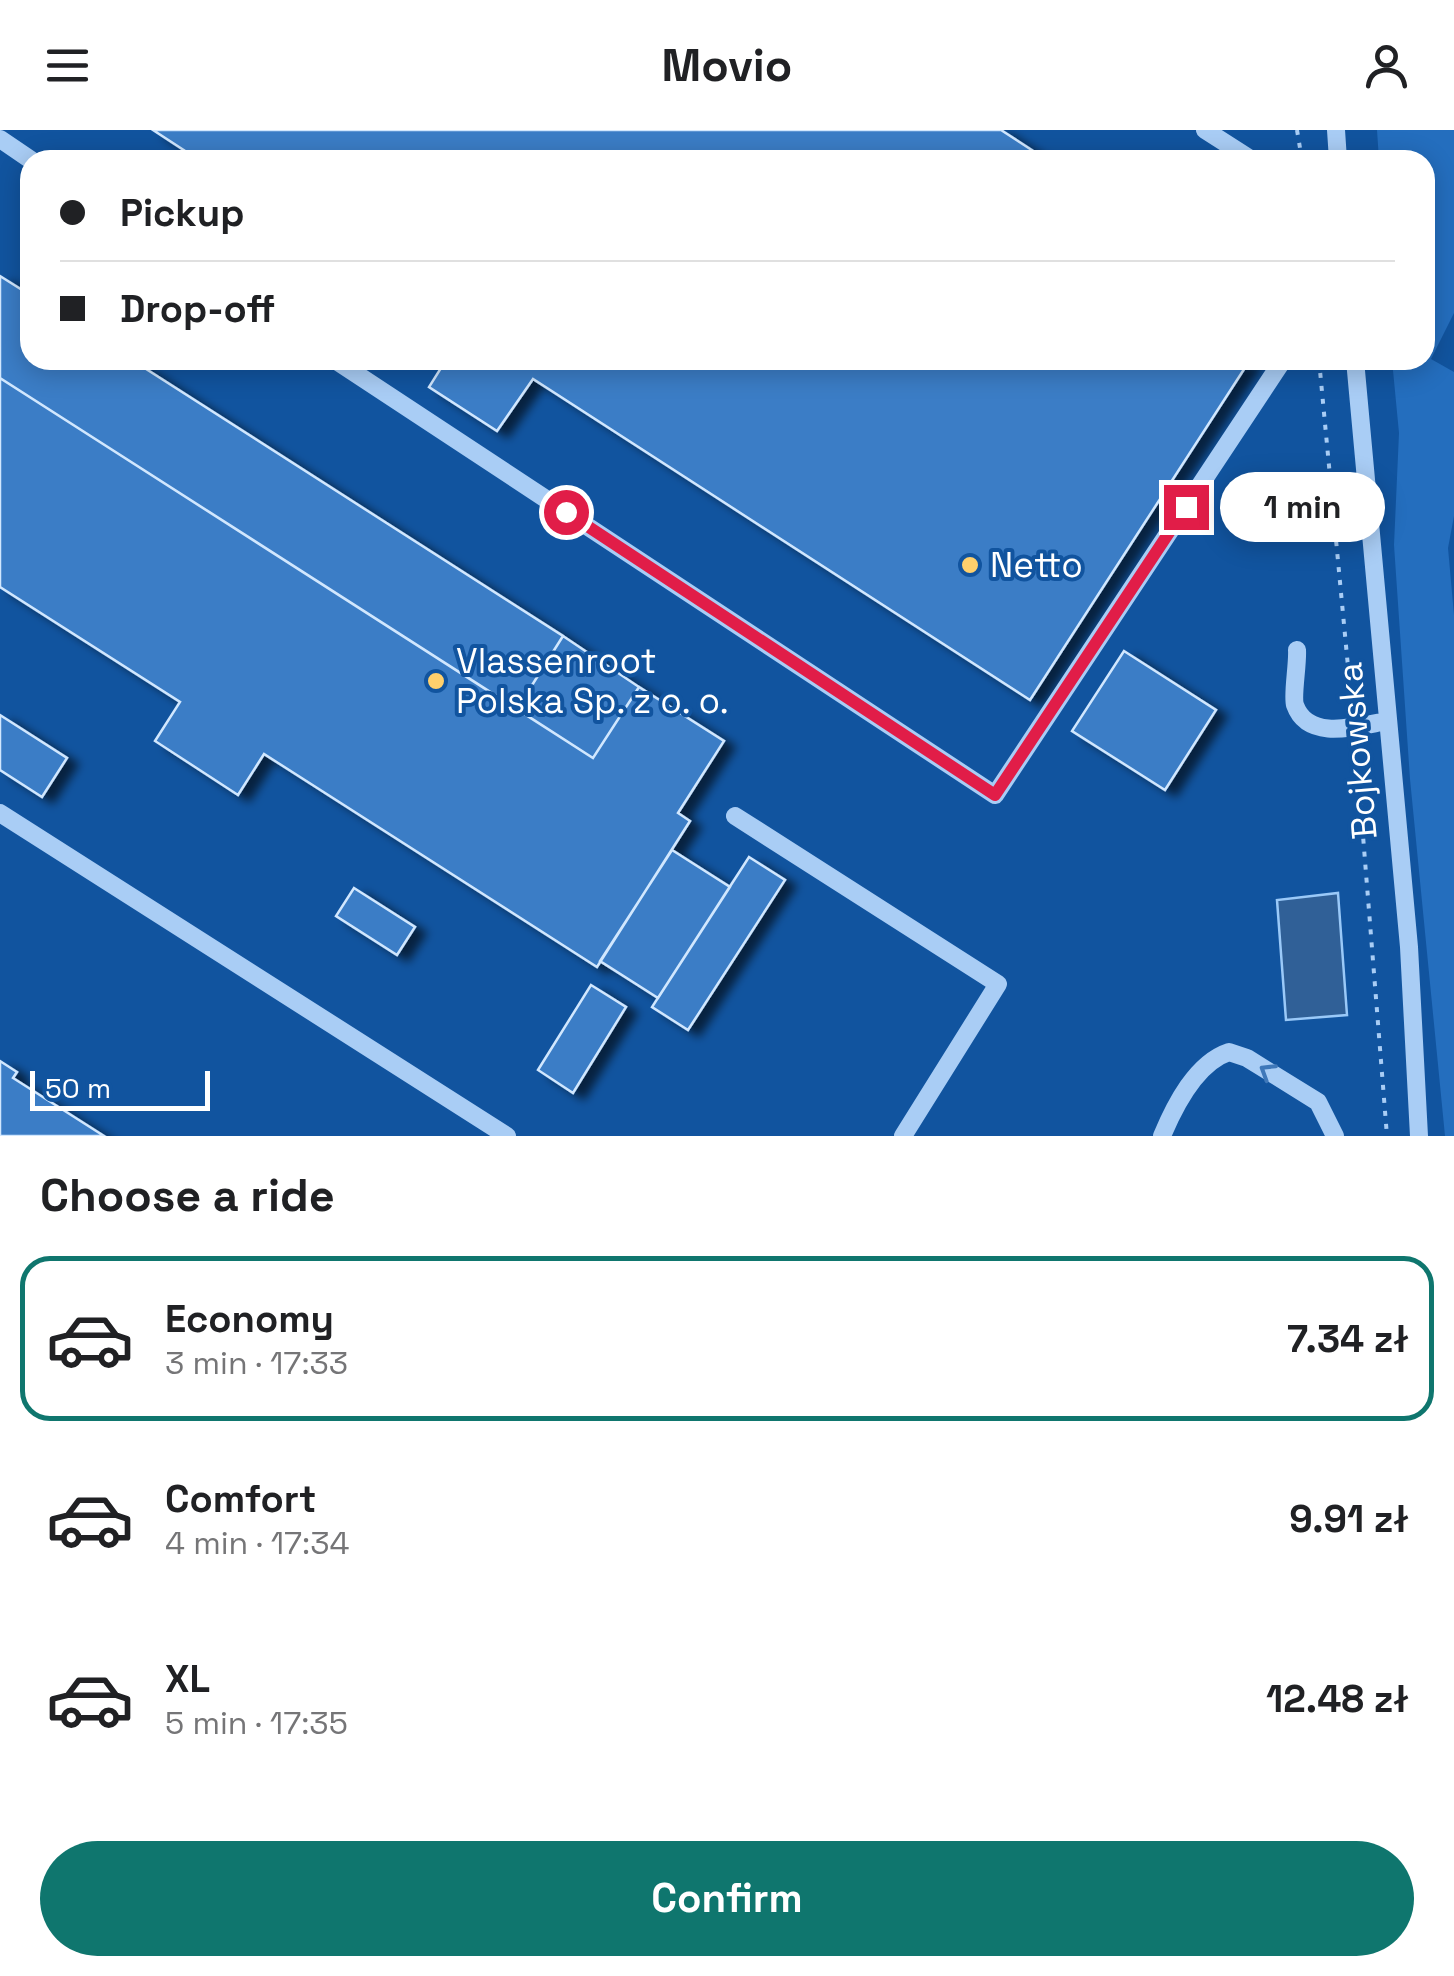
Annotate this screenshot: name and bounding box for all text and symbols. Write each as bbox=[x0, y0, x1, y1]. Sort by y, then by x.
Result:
text: Movio bbox=[662, 37, 792, 94]
icon: menu bbox=[40, 38, 95, 93]
icon: person bbox=[1359, 38, 1414, 93]
text: Pickup bbox=[120, 189, 244, 237]
text: Drop-off bbox=[120, 285, 275, 333]
callout: 1 min bbox=[1221, 472, 1386, 542]
route end bbox=[1164, 485, 1209, 530]
text: 1 min bbox=[1263, 487, 1342, 527]
route start bbox=[544, 490, 589, 535]
place label: Netto bbox=[990, 543, 1083, 587]
marker: Netto bbox=[959, 554, 981, 576]
place label: Vlassenroot Polska Sp. z o. o. bbox=[456, 639, 729, 723]
street label: Bojkowska bbox=[1327, 661, 1387, 841]
marker: Vlassenroot Polska Sp. z o. o. bbox=[425, 670, 447, 692]
one-way arrow bbox=[1260, 1064, 1278, 1083]
scale bar bbox=[30, 1066, 210, 1110]
text: 50 m bbox=[45, 1070, 111, 1106]
text: Choose a ride bbox=[40, 1167, 335, 1224]
icon: car bbox=[45, 1294, 135, 1384]
text: Economy bbox=[165, 1295, 334, 1343]
text: 7.34 zł bbox=[1287, 1315, 1409, 1363]
text: 3 min · 17:33 bbox=[165, 1343, 348, 1383]
icon: car bbox=[45, 1474, 135, 1564]
text: Comfort bbox=[165, 1475, 316, 1523]
text: 9.91 zł bbox=[1289, 1495, 1409, 1543]
text: 4 min · 17:34 bbox=[165, 1523, 349, 1563]
icon: car bbox=[45, 1654, 135, 1744]
text: XL bbox=[165, 1655, 210, 1703]
text: 12.48 zł bbox=[1266, 1675, 1409, 1723]
text: 5 min · 17:35 bbox=[165, 1703, 348, 1743]
button: Confirm bbox=[40, 1841, 1414, 1956]

